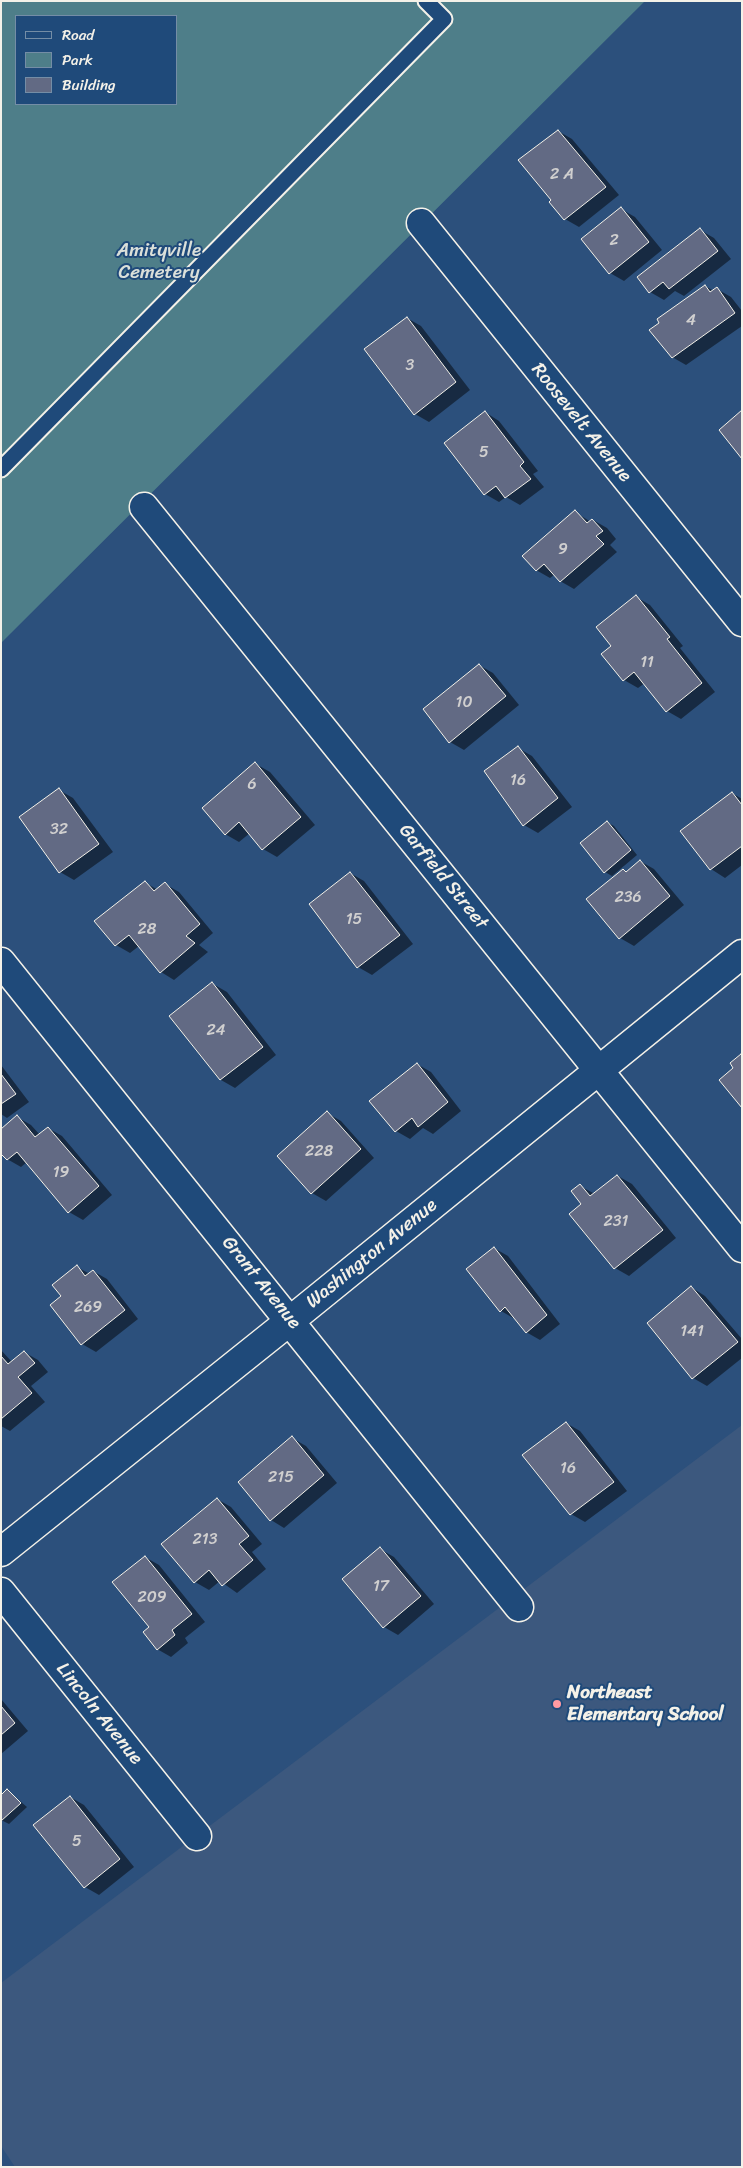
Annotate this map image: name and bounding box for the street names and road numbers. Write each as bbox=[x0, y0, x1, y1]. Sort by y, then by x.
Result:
street label: Roosevelt Avenue bbox=[526, 359, 636, 487]
street label: Garfield Street bbox=[394, 820, 492, 934]
street label: Washington Avenue bbox=[302, 1194, 442, 1314]
street label: Grant Avenue bbox=[217, 1232, 305, 1334]
street label: Lincoln Avenue bbox=[51, 1658, 147, 1770]

